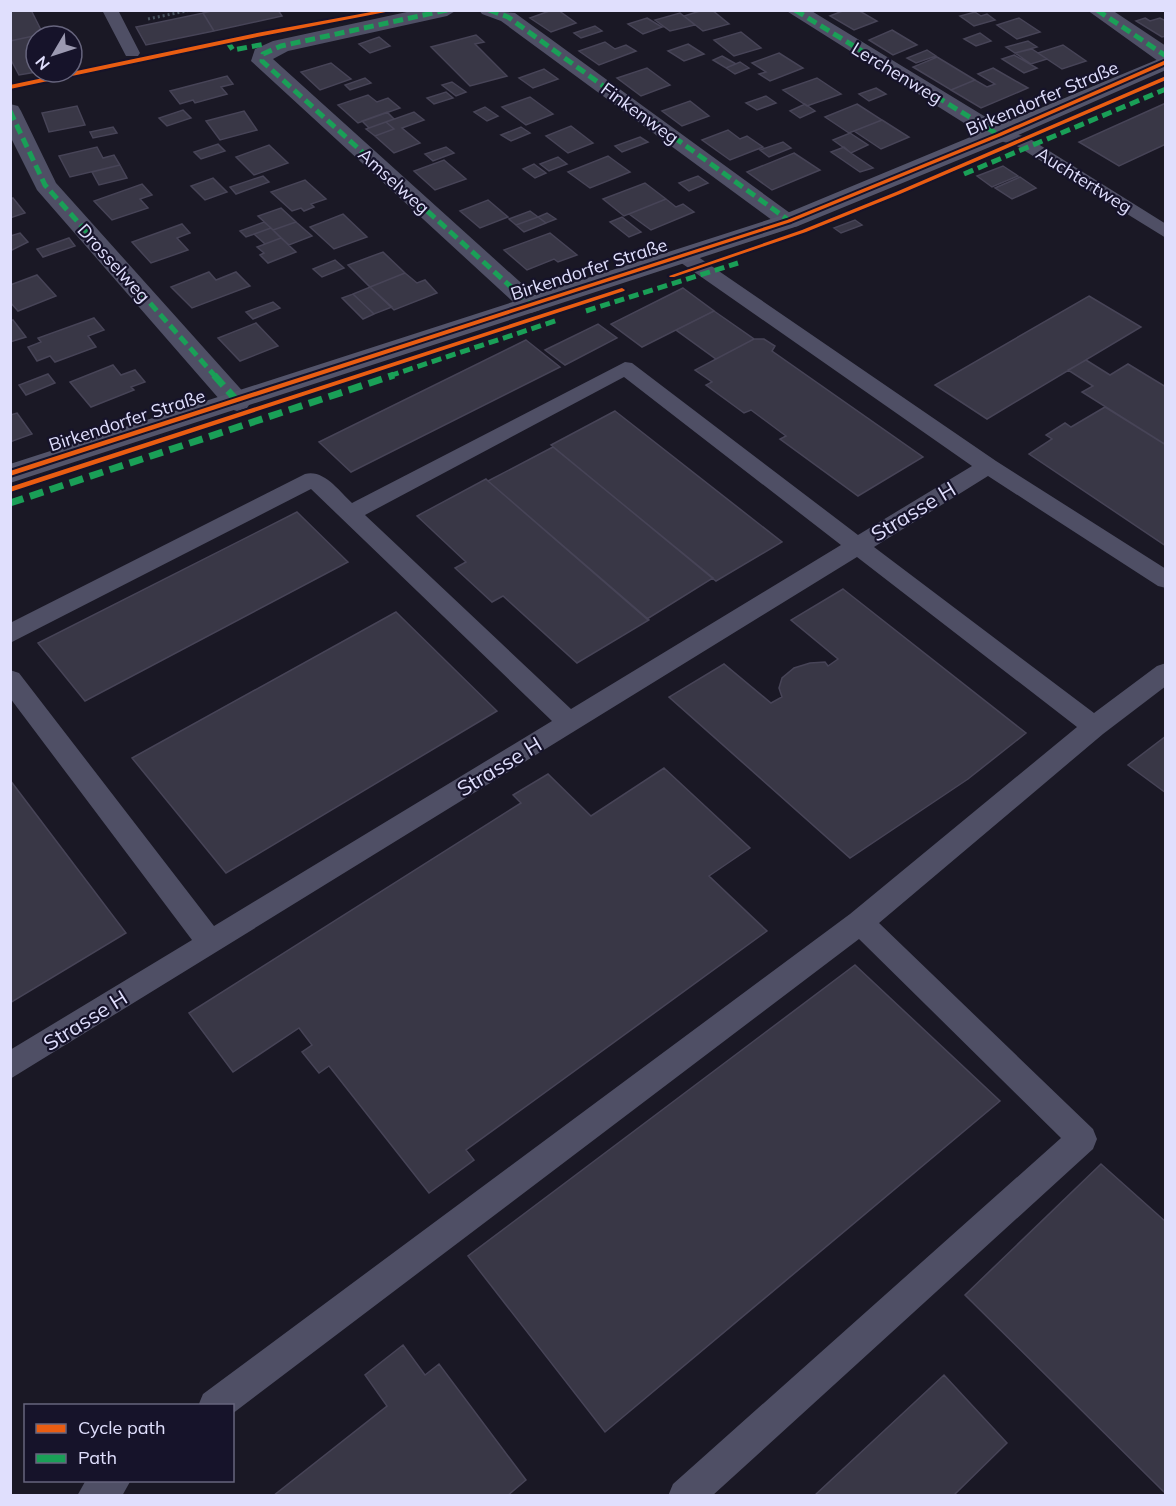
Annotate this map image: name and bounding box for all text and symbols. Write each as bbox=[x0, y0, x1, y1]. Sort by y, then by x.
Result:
north arrow bbox=[24, 24, 84, 84]
street label: Lerchenweg bbox=[847, 37, 947, 109]
text: N bbox=[31, 52, 54, 74]
street label: Birkendorfer Straße bbox=[962, 56, 1122, 140]
street label: Finkenweg bbox=[597, 77, 683, 149]
street label: Auchtertweg bbox=[1032, 141, 1136, 219]
street label: Amselweg bbox=[354, 143, 434, 219]
street label: Drosselweg bbox=[73, 219, 155, 307]
street label: Birkendorfer Straße bbox=[508, 233, 670, 305]
street label: Birkendorfer Straße bbox=[46, 384, 208, 456]
street label: Strasse H bbox=[866, 476, 960, 546]
street label: Strasse H bbox=[452, 731, 546, 801]
street label: Strasse H bbox=[38, 984, 132, 1056]
legend bbox=[24, 1404, 234, 1482]
text: Cycle path bbox=[78, 1416, 165, 1439]
text: Path bbox=[78, 1446, 117, 1469]

